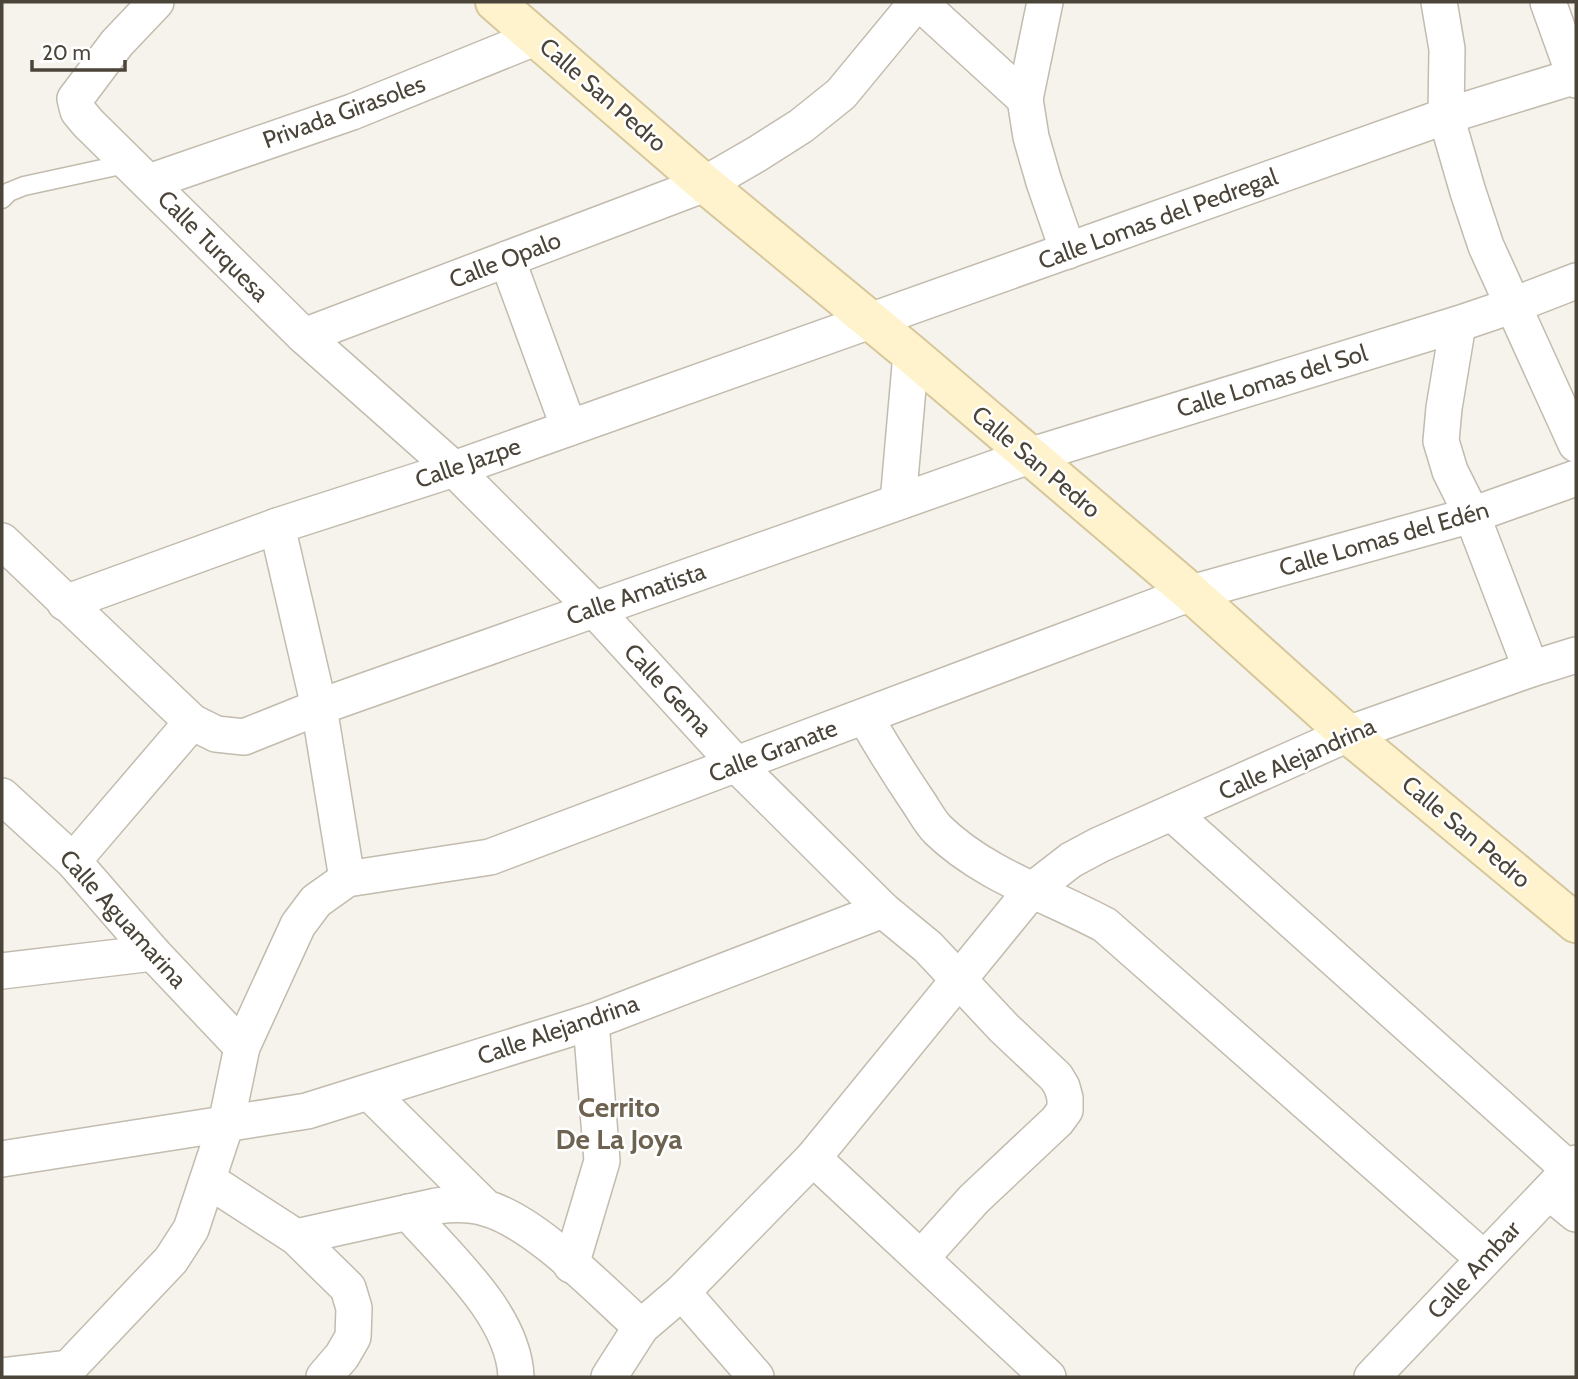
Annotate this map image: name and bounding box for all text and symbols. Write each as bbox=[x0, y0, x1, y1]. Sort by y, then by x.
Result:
scale bar bbox=[32, 28, 124, 72]
street label: Calle San Pedro bbox=[534, 32, 673, 158]
text: 20 m bbox=[42, 40, 91, 65]
street label: Privada Girasoles bbox=[259, 69, 429, 154]
street label: Calle Lomas del Pedregal bbox=[1034, 162, 1282, 275]
street label: Calle Turquesa bbox=[152, 184, 275, 308]
street label: Calle Opalo bbox=[445, 225, 565, 294]
street label: Calle Lomas del Sol bbox=[1173, 338, 1371, 423]
street label: Calle San Pedro bbox=[966, 399, 1107, 524]
street label: Calle Jazpe bbox=[411, 431, 524, 494]
street label: Calle Lomas del Edén bbox=[1276, 495, 1492, 582]
street label: Calle Amatista bbox=[563, 556, 710, 631]
street label: Calle Gema bbox=[618, 637, 719, 742]
street label: Calle Alejandrina bbox=[1214, 711, 1380, 806]
street label: Calle Granate bbox=[705, 713, 841, 788]
street label: Calle San Pedro bbox=[1396, 769, 1537, 894]
street label: Calle Aguamarina bbox=[54, 844, 193, 994]
street label: Calle Alejandrina bbox=[473, 988, 643, 1071]
district label: Cerrito De La Joya bbox=[556, 1090, 682, 1156]
street label: Calle Ambar bbox=[1421, 1214, 1527, 1325]

